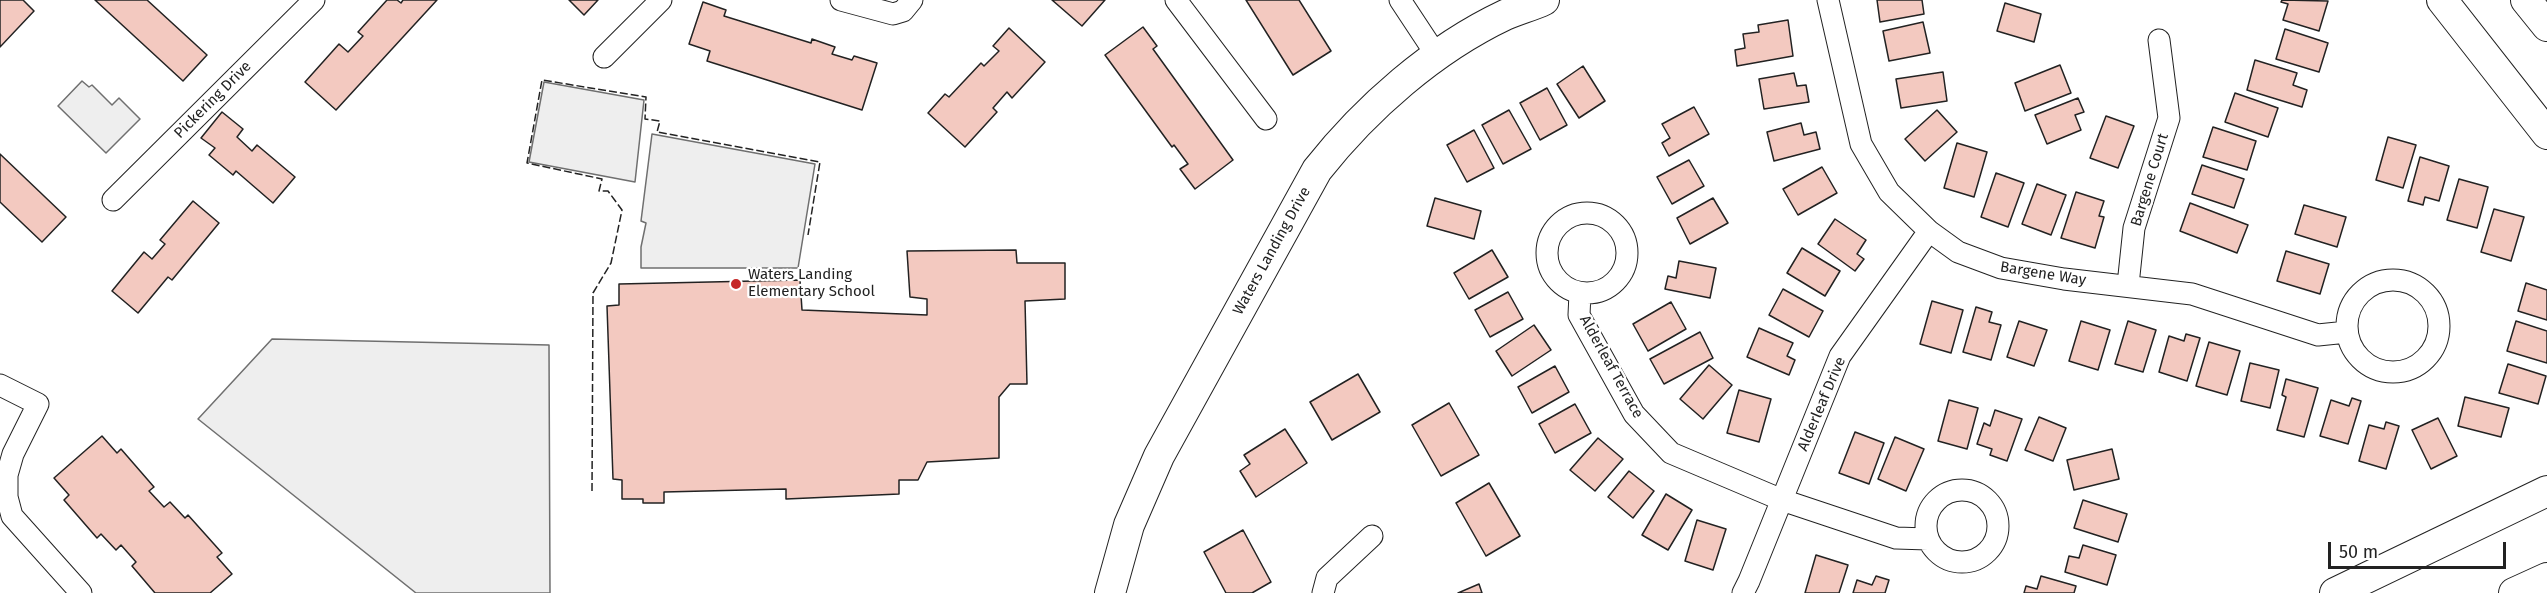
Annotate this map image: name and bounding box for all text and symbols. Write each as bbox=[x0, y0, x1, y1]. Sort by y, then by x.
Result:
street label: Pickering Drive bbox=[171, 58, 255, 142]
street label: Bargene Court bbox=[2127, 131, 2173, 229]
street label: Waters Landing Drive bbox=[1229, 184, 1315, 318]
street label: Bargene Way bbox=[1999, 258, 2087, 290]
place label: Waters Landing Elementary School bbox=[748, 266, 875, 301]
marker: Waters Landing Elementary School bbox=[729, 277, 743, 291]
street label: Alderleaf Terrace bbox=[1575, 312, 1647, 422]
street label: Alderleaf Drive bbox=[1794, 354, 1850, 454]
scale bar bbox=[2331, 530, 2510, 568]
text: 50 m bbox=[2339, 541, 2378, 563]

